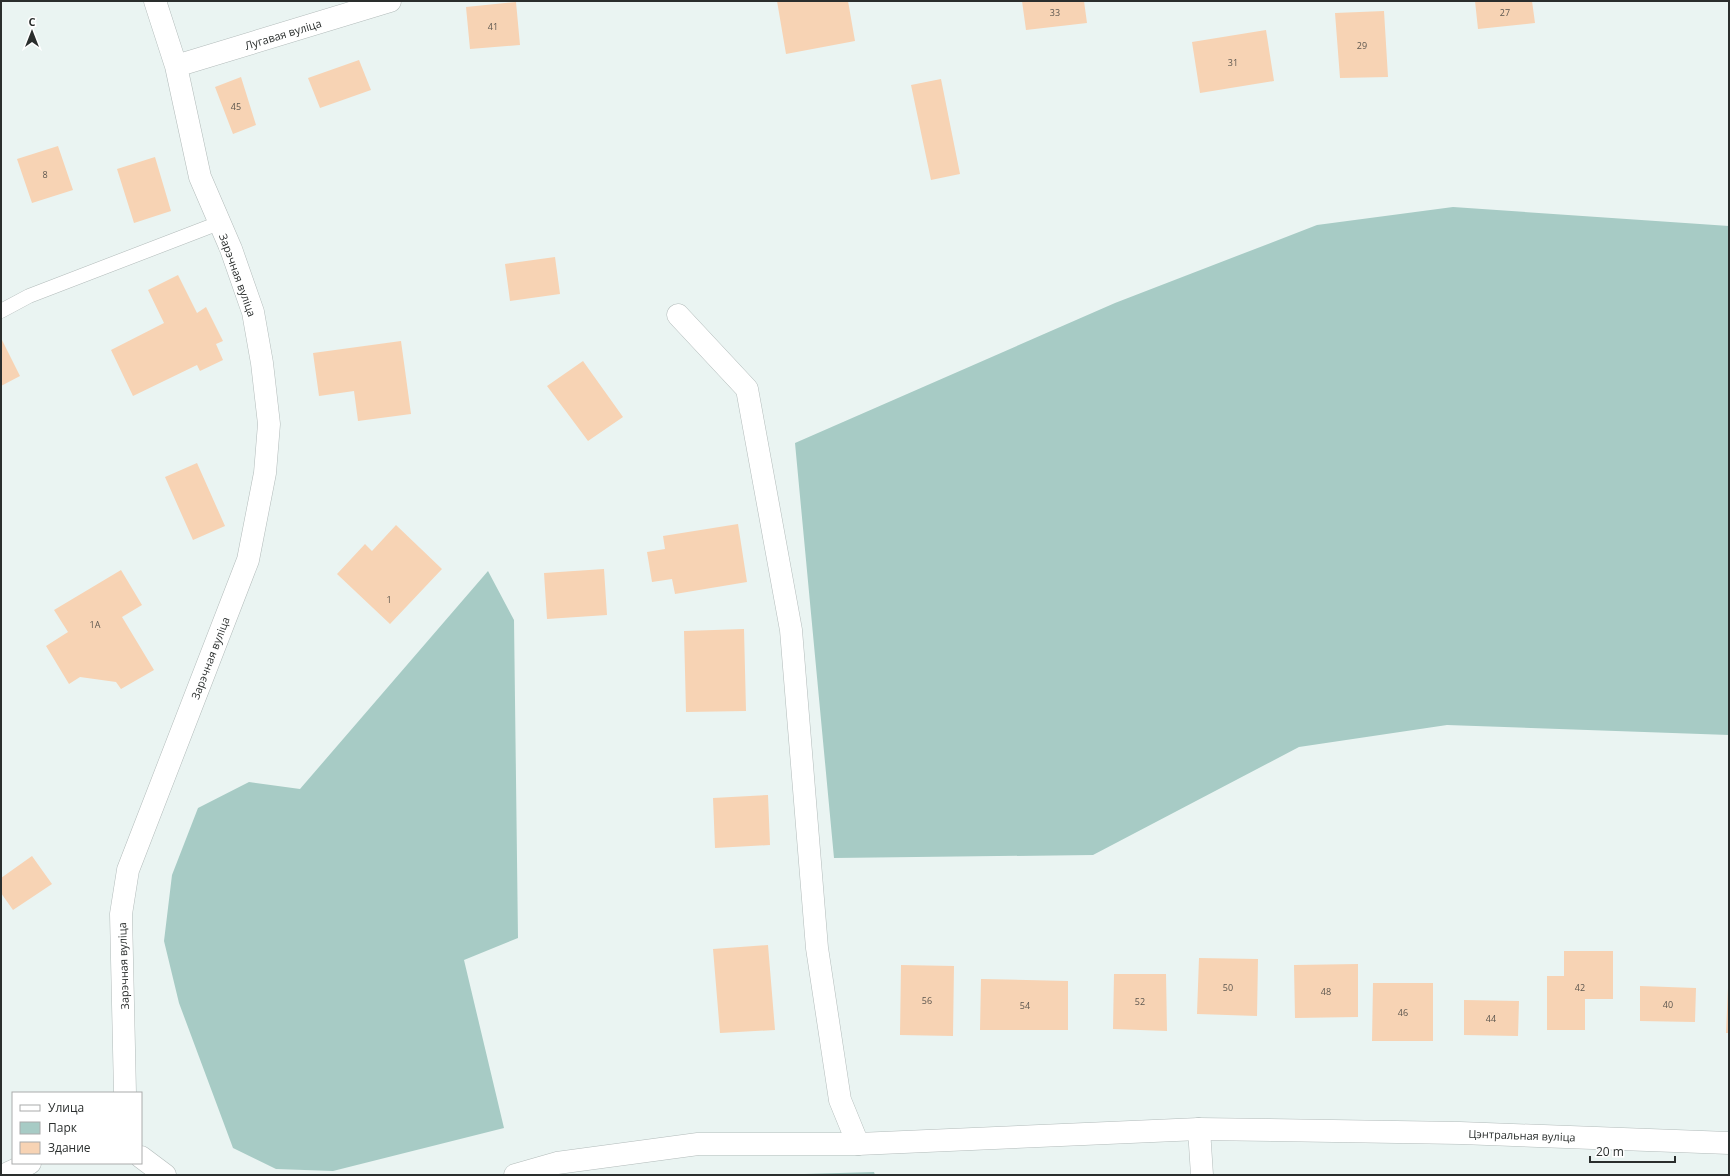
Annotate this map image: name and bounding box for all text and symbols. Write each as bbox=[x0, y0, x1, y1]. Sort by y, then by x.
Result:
house number: 33 bbox=[1050, 6, 1060, 19]
house number: 27 bbox=[1500, 6, 1510, 19]
north arrow bbox=[12, 12, 52, 52]
text: С bbox=[28, 14, 36, 29]
street label: Лугавая вуліца bbox=[243, 15, 323, 53]
house number: 41 bbox=[488, 20, 498, 33]
house number: 29 bbox=[1357, 39, 1367, 52]
house number: 31 bbox=[1228, 56, 1238, 69]
house number: 45 bbox=[231, 100, 241, 113]
house number: 8 bbox=[42, 168, 48, 181]
street label: Зарэчная вуліца bbox=[216, 231, 260, 319]
house number: 1 bbox=[386, 593, 392, 606]
street label: Зарэчная вуліца bbox=[187, 615, 233, 701]
house number: 1А bbox=[90, 618, 101, 631]
street label: Зарэчная вуліца bbox=[114, 922, 132, 1010]
house number: 50 bbox=[1223, 981, 1233, 994]
house number: 42 bbox=[1575, 981, 1585, 994]
house number: 48 bbox=[1321, 985, 1331, 998]
house number: 56 bbox=[922, 994, 932, 1007]
house number: 52 bbox=[1135, 995, 1145, 1008]
house number: 40 bbox=[1663, 998, 1673, 1011]
house number: 54 bbox=[1020, 999, 1030, 1012]
house number: 46 bbox=[1398, 1006, 1408, 1019]
house number: 44 bbox=[1486, 1012, 1496, 1025]
legend bbox=[12, 1092, 142, 1164]
text: Улица bbox=[48, 1099, 84, 1116]
text: Парк bbox=[48, 1119, 78, 1136]
street label: Цэнтральная вуліца bbox=[1468, 1126, 1576, 1144]
scale bar bbox=[1590, 1138, 1675, 1164]
text: Здание bbox=[48, 1139, 91, 1156]
text: 20 m bbox=[1596, 1143, 1624, 1160]

